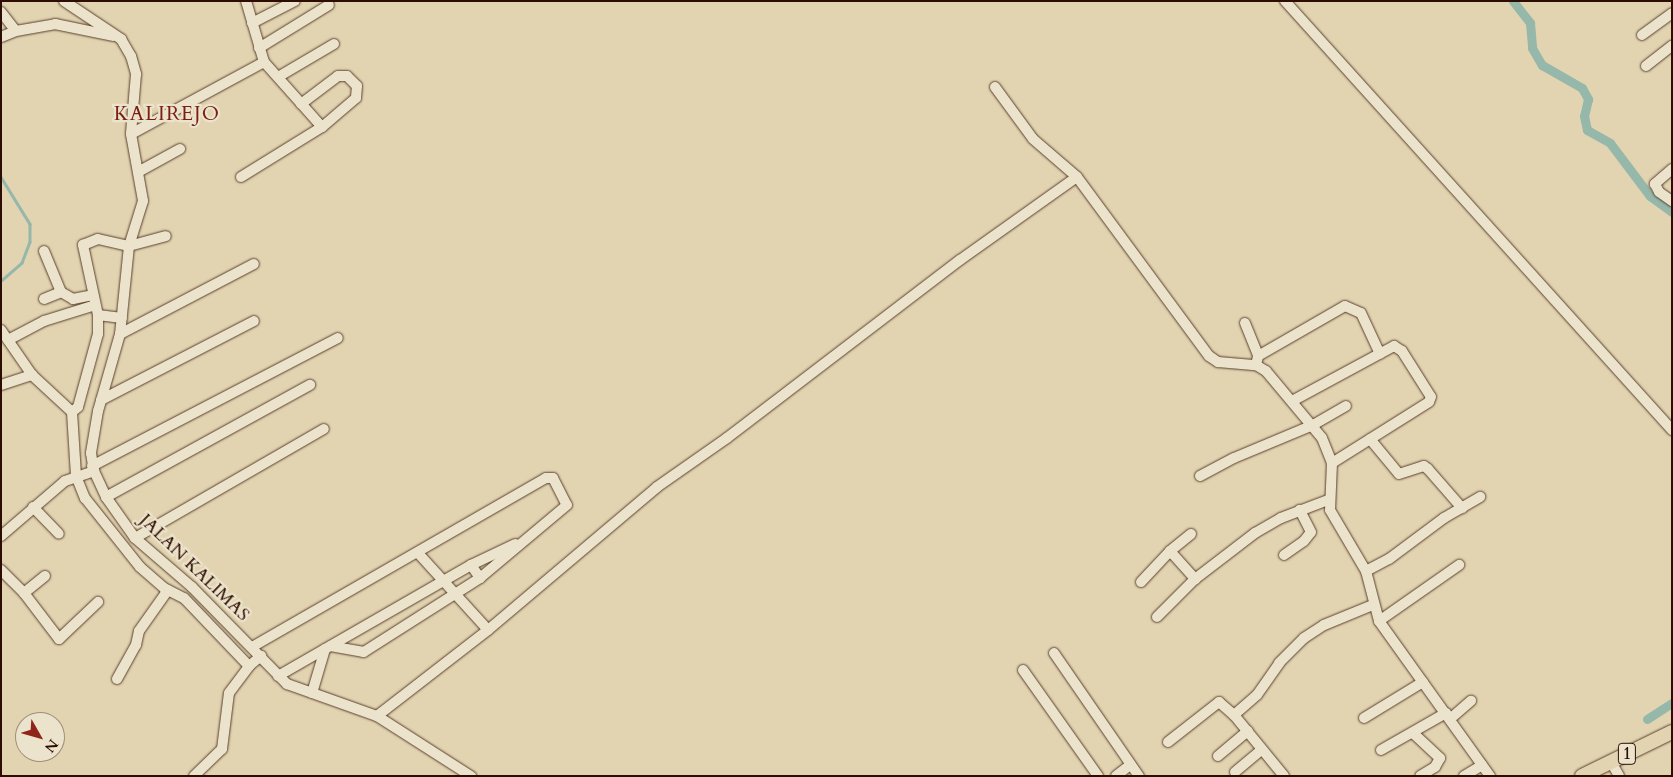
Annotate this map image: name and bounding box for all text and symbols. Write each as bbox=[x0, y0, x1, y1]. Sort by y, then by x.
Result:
district label: KALIREJO bbox=[113, 101, 221, 125]
street label: JALAN KALIMAS bbox=[134, 510, 254, 626]
north arrow bbox=[15, 712, 65, 762]
text: N bbox=[40, 735, 63, 757]
road number: 1 bbox=[1617, 741, 1637, 768]

